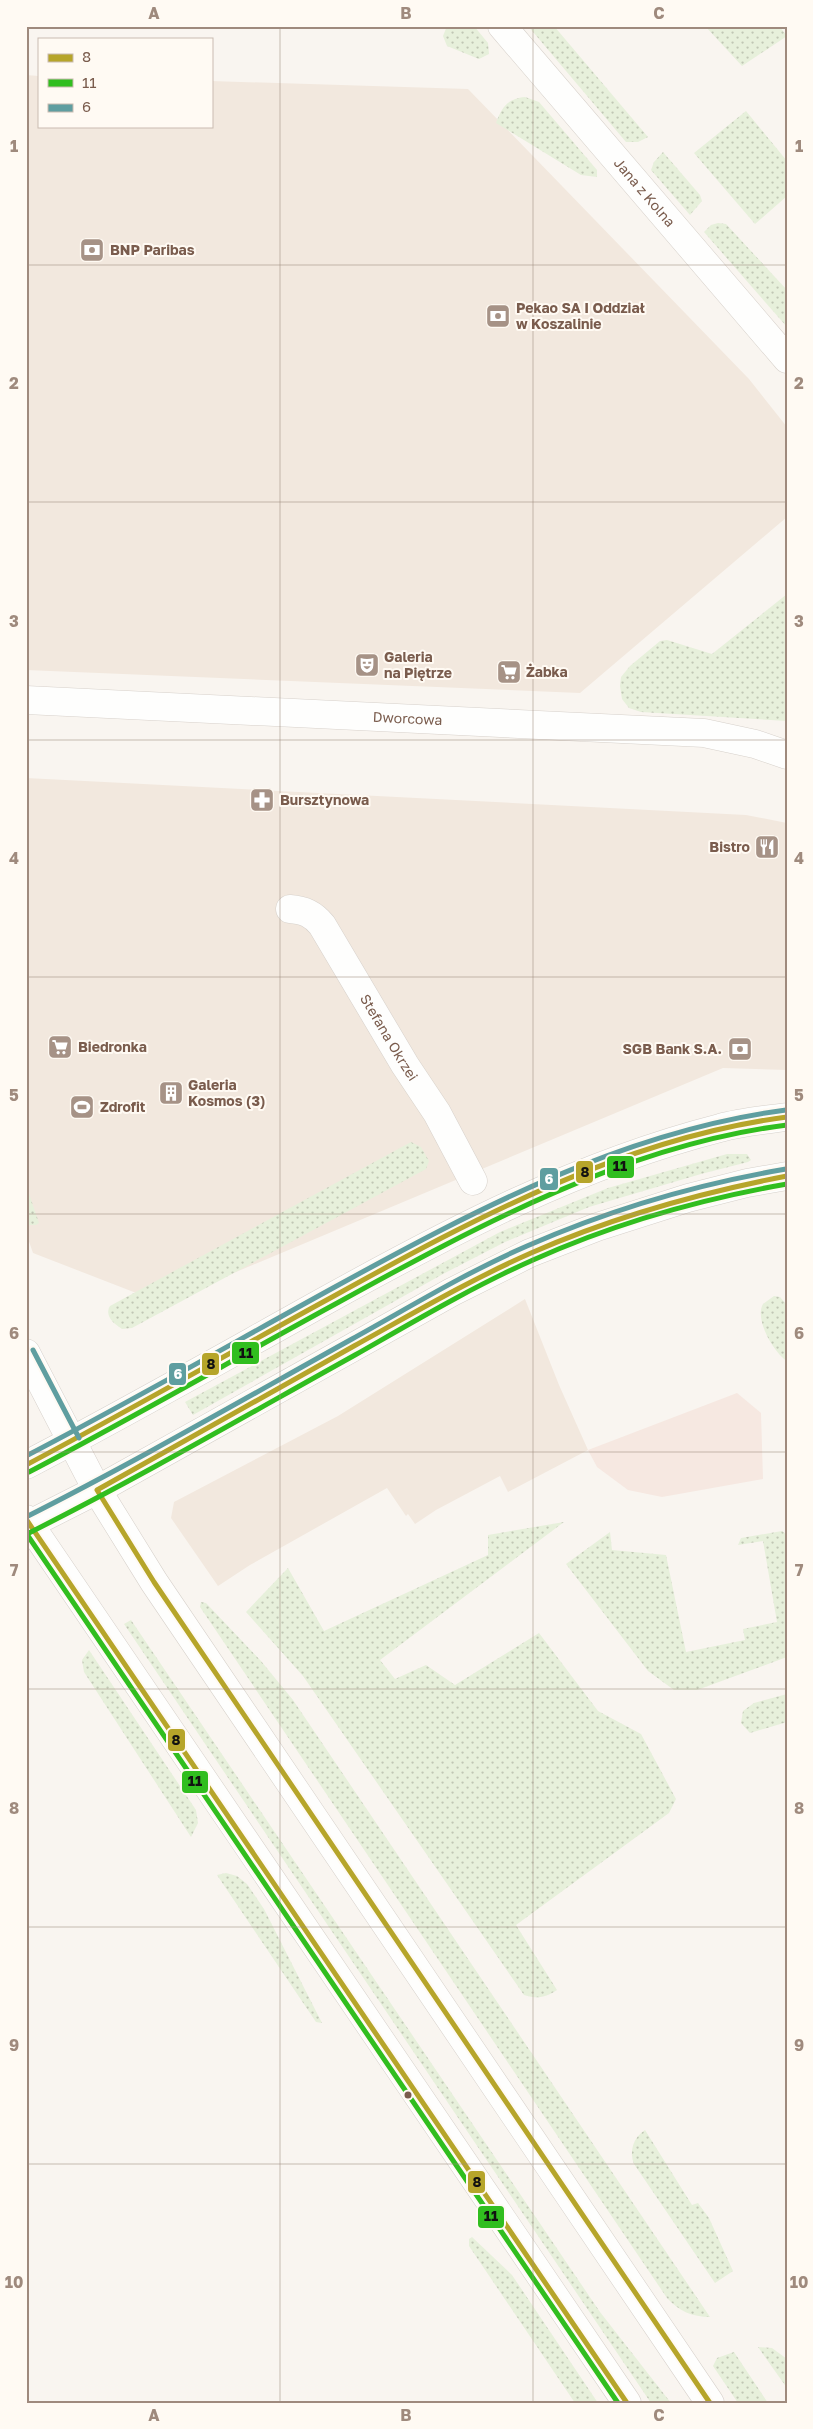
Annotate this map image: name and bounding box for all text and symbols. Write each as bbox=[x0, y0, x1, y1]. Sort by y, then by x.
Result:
text: A bbox=[148, 3, 160, 23]
text: B bbox=[400, 3, 412, 23]
text: C bbox=[653, 3, 665, 23]
legend bbox=[38, 38, 212, 128]
text: 8 bbox=[82, 47, 91, 65]
text: 11 bbox=[82, 73, 97, 91]
text: 6 bbox=[82, 97, 91, 115]
text: 1 bbox=[10, 136, 18, 156]
text: 1 bbox=[795, 136, 803, 156]
street label: Jana z Kolna bbox=[611, 154, 679, 230]
bank icon: BNP Paribas bbox=[79, 237, 105, 263]
place label: BNP Paribas bbox=[110, 241, 195, 258]
place label: Pekao SA I Oddział w Koszalinie bbox=[516, 299, 645, 332]
bank icon: Pekao SA I Oddział w Koszalinie bbox=[485, 303, 511, 329]
text: 2 bbox=[9, 373, 19, 393]
text: 2 bbox=[794, 373, 804, 393]
text: 3 bbox=[9, 611, 19, 631]
text: 3 bbox=[794, 611, 804, 631]
place label: Galeria na Piętrze bbox=[384, 648, 452, 681]
theatre icon: Galeria na Piętrze bbox=[354, 652, 380, 678]
supermarket icon: Żabka bbox=[496, 659, 522, 685]
place label: Żabka bbox=[526, 663, 568, 680]
street label: Dworcowa bbox=[372, 708, 443, 728]
pharmacy icon: Bursztynowa bbox=[249, 787, 275, 813]
place label: Bursztynowa bbox=[280, 791, 369, 808]
restaurant icon: Bistro bbox=[754, 834, 780, 860]
place label: Bistro bbox=[709, 838, 750, 855]
text: 4 bbox=[9, 848, 19, 868]
text: 4 bbox=[794, 848, 804, 868]
street label: Stefana Okrzei bbox=[357, 991, 422, 1084]
supermarket icon: Biedronka bbox=[47, 1034, 73, 1060]
bank icon: SGB Bank S.A. bbox=[727, 1036, 753, 1062]
place label: Biedronka bbox=[78, 1038, 147, 1055]
place label: SGB Bank S.A. bbox=[622, 1040, 722, 1057]
place label: Galeria Kosmos (3) bbox=[188, 1076, 265, 1109]
building icon: Galeria Kosmos (3) bbox=[158, 1080, 184, 1106]
text: 5 bbox=[9, 1085, 19, 1105]
text: 5 bbox=[794, 1085, 804, 1105]
sports icon: Zdrofit bbox=[69, 1094, 95, 1120]
place label: Zdrofit bbox=[100, 1098, 146, 1115]
line badge: 11 bbox=[606, 1155, 635, 1179]
text: 11 bbox=[613, 1157, 627, 1174]
line badge: 8 bbox=[575, 1160, 594, 1184]
text: 8 bbox=[581, 1163, 590, 1180]
line badge: 6 bbox=[539, 1167, 559, 1191]
text: 6 bbox=[545, 1170, 554, 1187]
text: 6 bbox=[9, 1323, 19, 1343]
text: 6 bbox=[794, 1323, 804, 1343]
line badge: 11 bbox=[231, 1341, 260, 1365]
text: 11 bbox=[239, 1344, 253, 1361]
line badge: 8 bbox=[201, 1352, 220, 1376]
text: 8 bbox=[207, 1355, 216, 1372]
line badge: 6 bbox=[168, 1362, 187, 1386]
text: 6 bbox=[174, 1365, 183, 1382]
text: 7 bbox=[10, 1560, 19, 1580]
text: 7 bbox=[795, 1560, 804, 1580]
line badge: 8 bbox=[167, 1728, 186, 1752]
text: 8 bbox=[172, 1731, 181, 1748]
line badge: 11 bbox=[181, 1770, 209, 1794]
text: 11 bbox=[188, 1772, 202, 1789]
text: 8 bbox=[9, 1798, 19, 1818]
text: 8 bbox=[794, 1798, 804, 1818]
text: 9 bbox=[9, 2035, 19, 2055]
text: 9 bbox=[794, 2035, 804, 2055]
unlabelled marker bbox=[403, 2090, 413, 2100]
line badge: 8 bbox=[467, 2170, 486, 2194]
text: 8 bbox=[473, 2173, 482, 2190]
line badge: 11 bbox=[477, 2205, 505, 2229]
text: 11 bbox=[484, 2207, 498, 2224]
text: 10 bbox=[5, 2272, 23, 2292]
text: 10 bbox=[790, 2272, 808, 2292]
text: A bbox=[148, 2405, 160, 2425]
text: B bbox=[400, 2405, 412, 2425]
text: C bbox=[653, 2405, 665, 2425]

